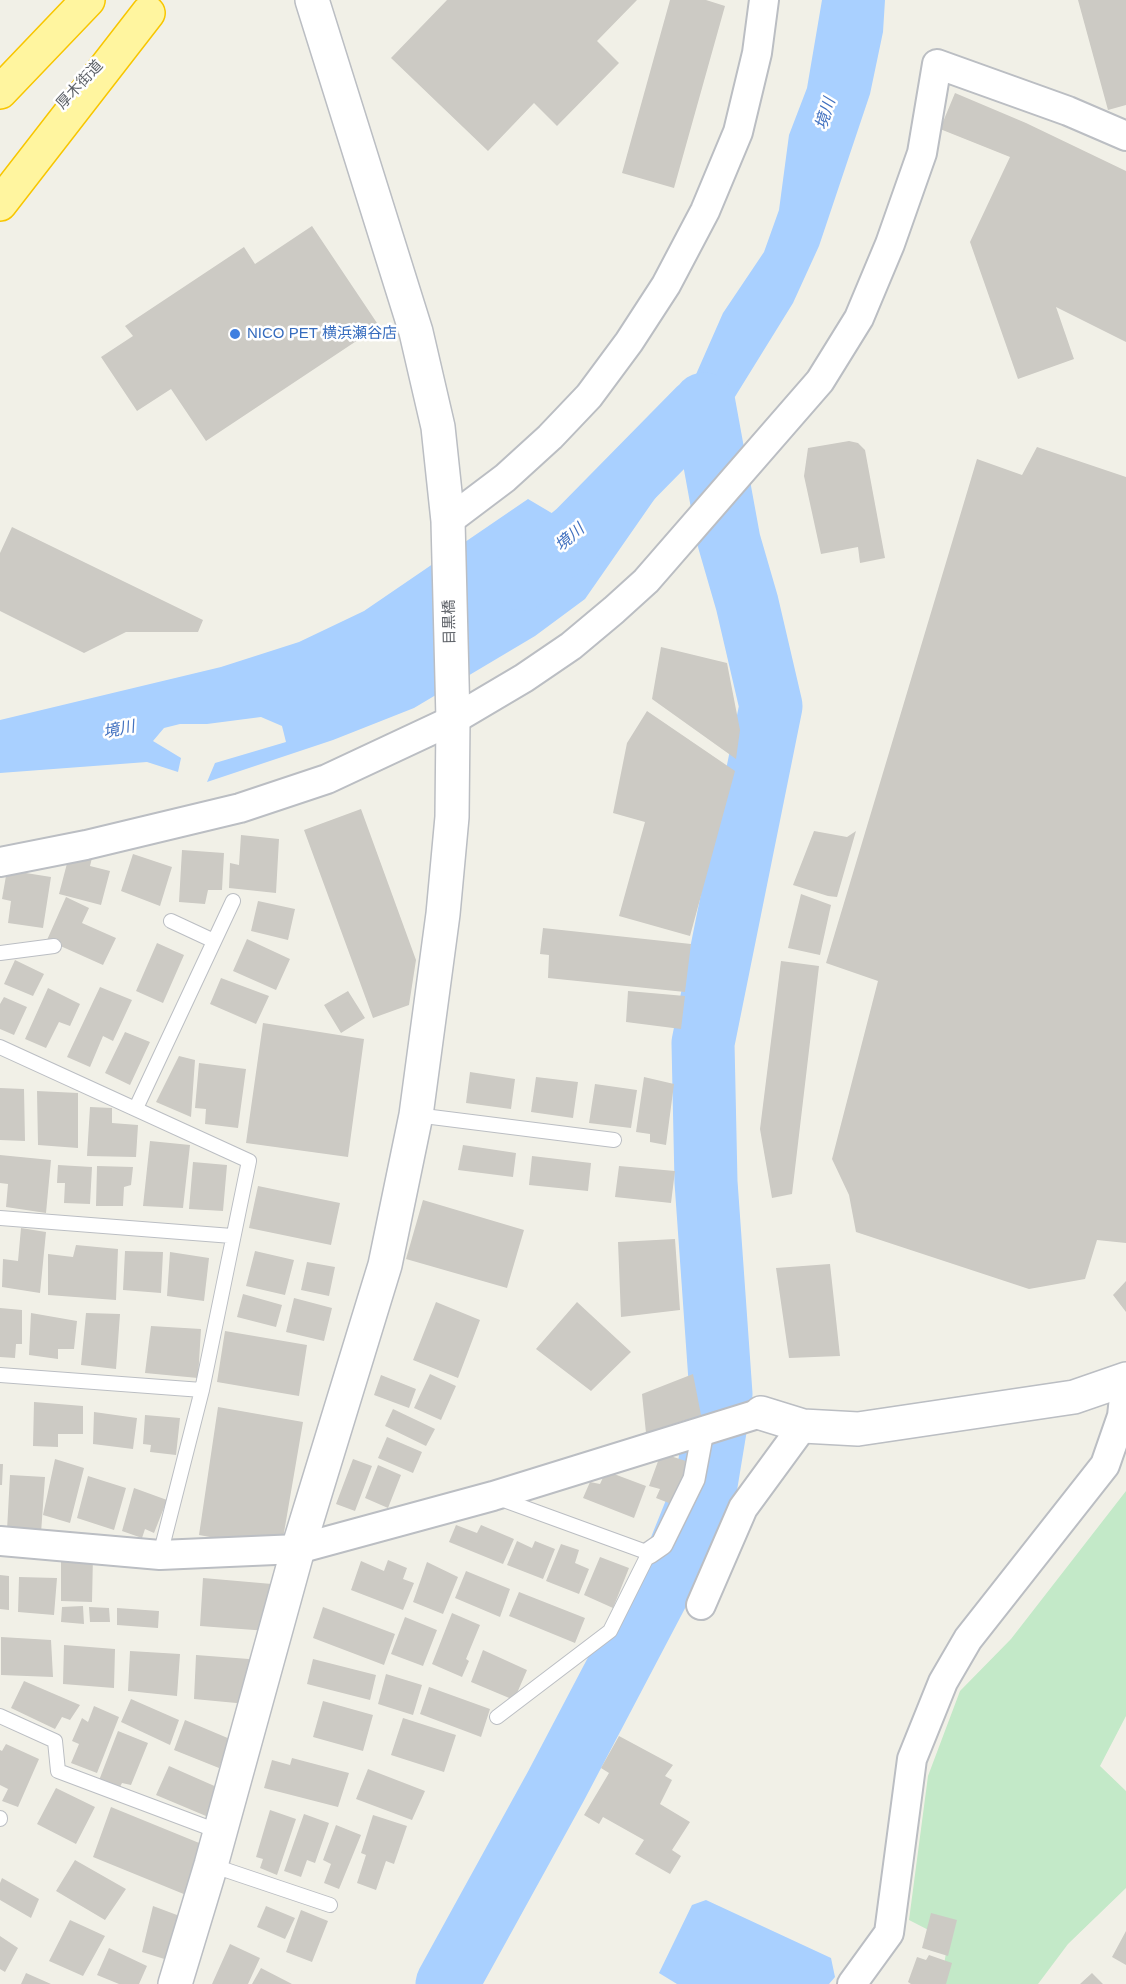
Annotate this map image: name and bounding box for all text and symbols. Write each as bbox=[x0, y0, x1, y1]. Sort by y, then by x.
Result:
street label: 厚木街道 bbox=[53, 57, 107, 113]
water label: 境川 bbox=[812, 96, 840, 132]
place label: NICO PET 横浜瀬谷店 bbox=[247, 325, 397, 343]
marker: NICO PET 横浜瀬谷店 bbox=[228, 327, 242, 341]
water label: 境川 bbox=[552, 520, 588, 556]
street label: 目黒橋 bbox=[441, 599, 459, 645]
water label: 境川 bbox=[101, 718, 137, 742]

